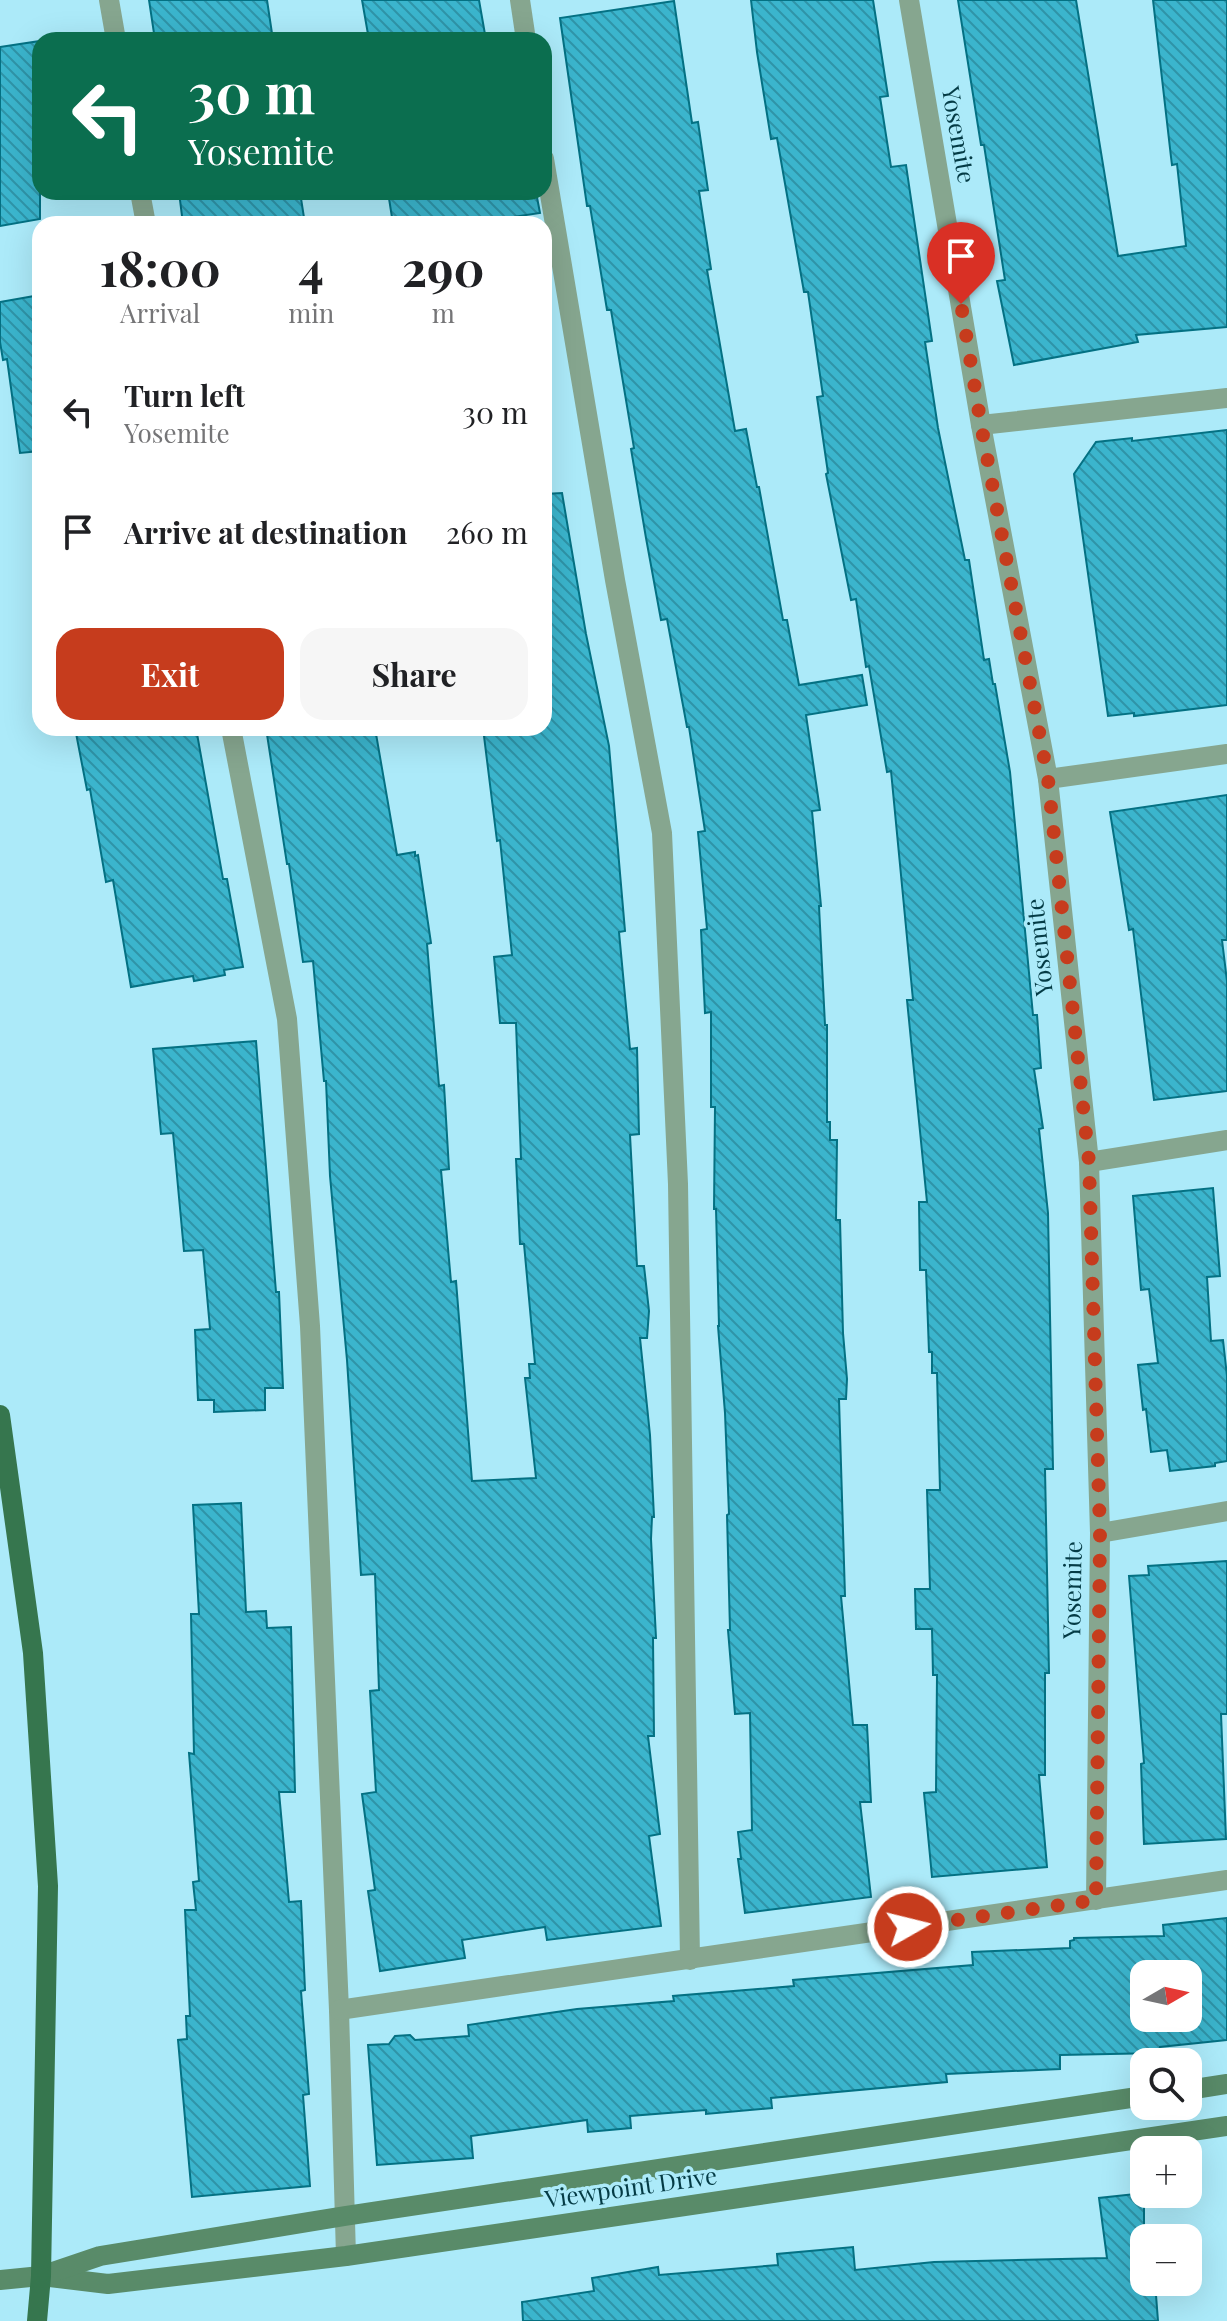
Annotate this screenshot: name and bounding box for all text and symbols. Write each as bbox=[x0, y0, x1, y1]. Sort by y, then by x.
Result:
text: 30 m bbox=[188, 54, 315, 129]
icon: left bbox=[56, 64, 160, 168]
street label: Yosemite bbox=[936, 83, 984, 185]
text: Yosemite bbox=[188, 126, 334, 174]
pin bbox=[927, 222, 995, 304]
icon: arrive bbox=[939, 234, 983, 278]
text: 18:00 bbox=[100, 235, 221, 299]
text: 4 bbox=[299, 235, 324, 299]
text: 290 bbox=[402, 235, 485, 299]
text: Arrival bbox=[120, 295, 200, 330]
text: min bbox=[288, 295, 334, 330]
text: m bbox=[432, 295, 455, 330]
text: Turn left bbox=[124, 375, 245, 415]
icon: left bbox=[56, 390, 100, 434]
text: 30 m bbox=[462, 392, 528, 432]
text: Yosemite bbox=[124, 415, 230, 450]
icon: arrive bbox=[56, 510, 100, 554]
text: Arrive at destination bbox=[124, 512, 407, 552]
text: 260 m bbox=[446, 512, 528, 552]
button: Exit bbox=[56, 628, 284, 720]
button: Share bbox=[300, 628, 528, 720]
street label: Yosemite bbox=[1017, 897, 1059, 998]
street label: Yosemite bbox=[1054, 1541, 1088, 1640]
position arrow bbox=[866, 1885, 950, 1969]
north arrow bbox=[1130, 1960, 1202, 2032]
map controls bbox=[1130, 1960, 1202, 2296]
button: search bbox=[1130, 2048, 1202, 2120]
button: + bbox=[1130, 2136, 1202, 2208]
street label: Viewpoint Drive bbox=[542, 2158, 719, 2214]
button: − bbox=[1130, 2224, 1202, 2296]

